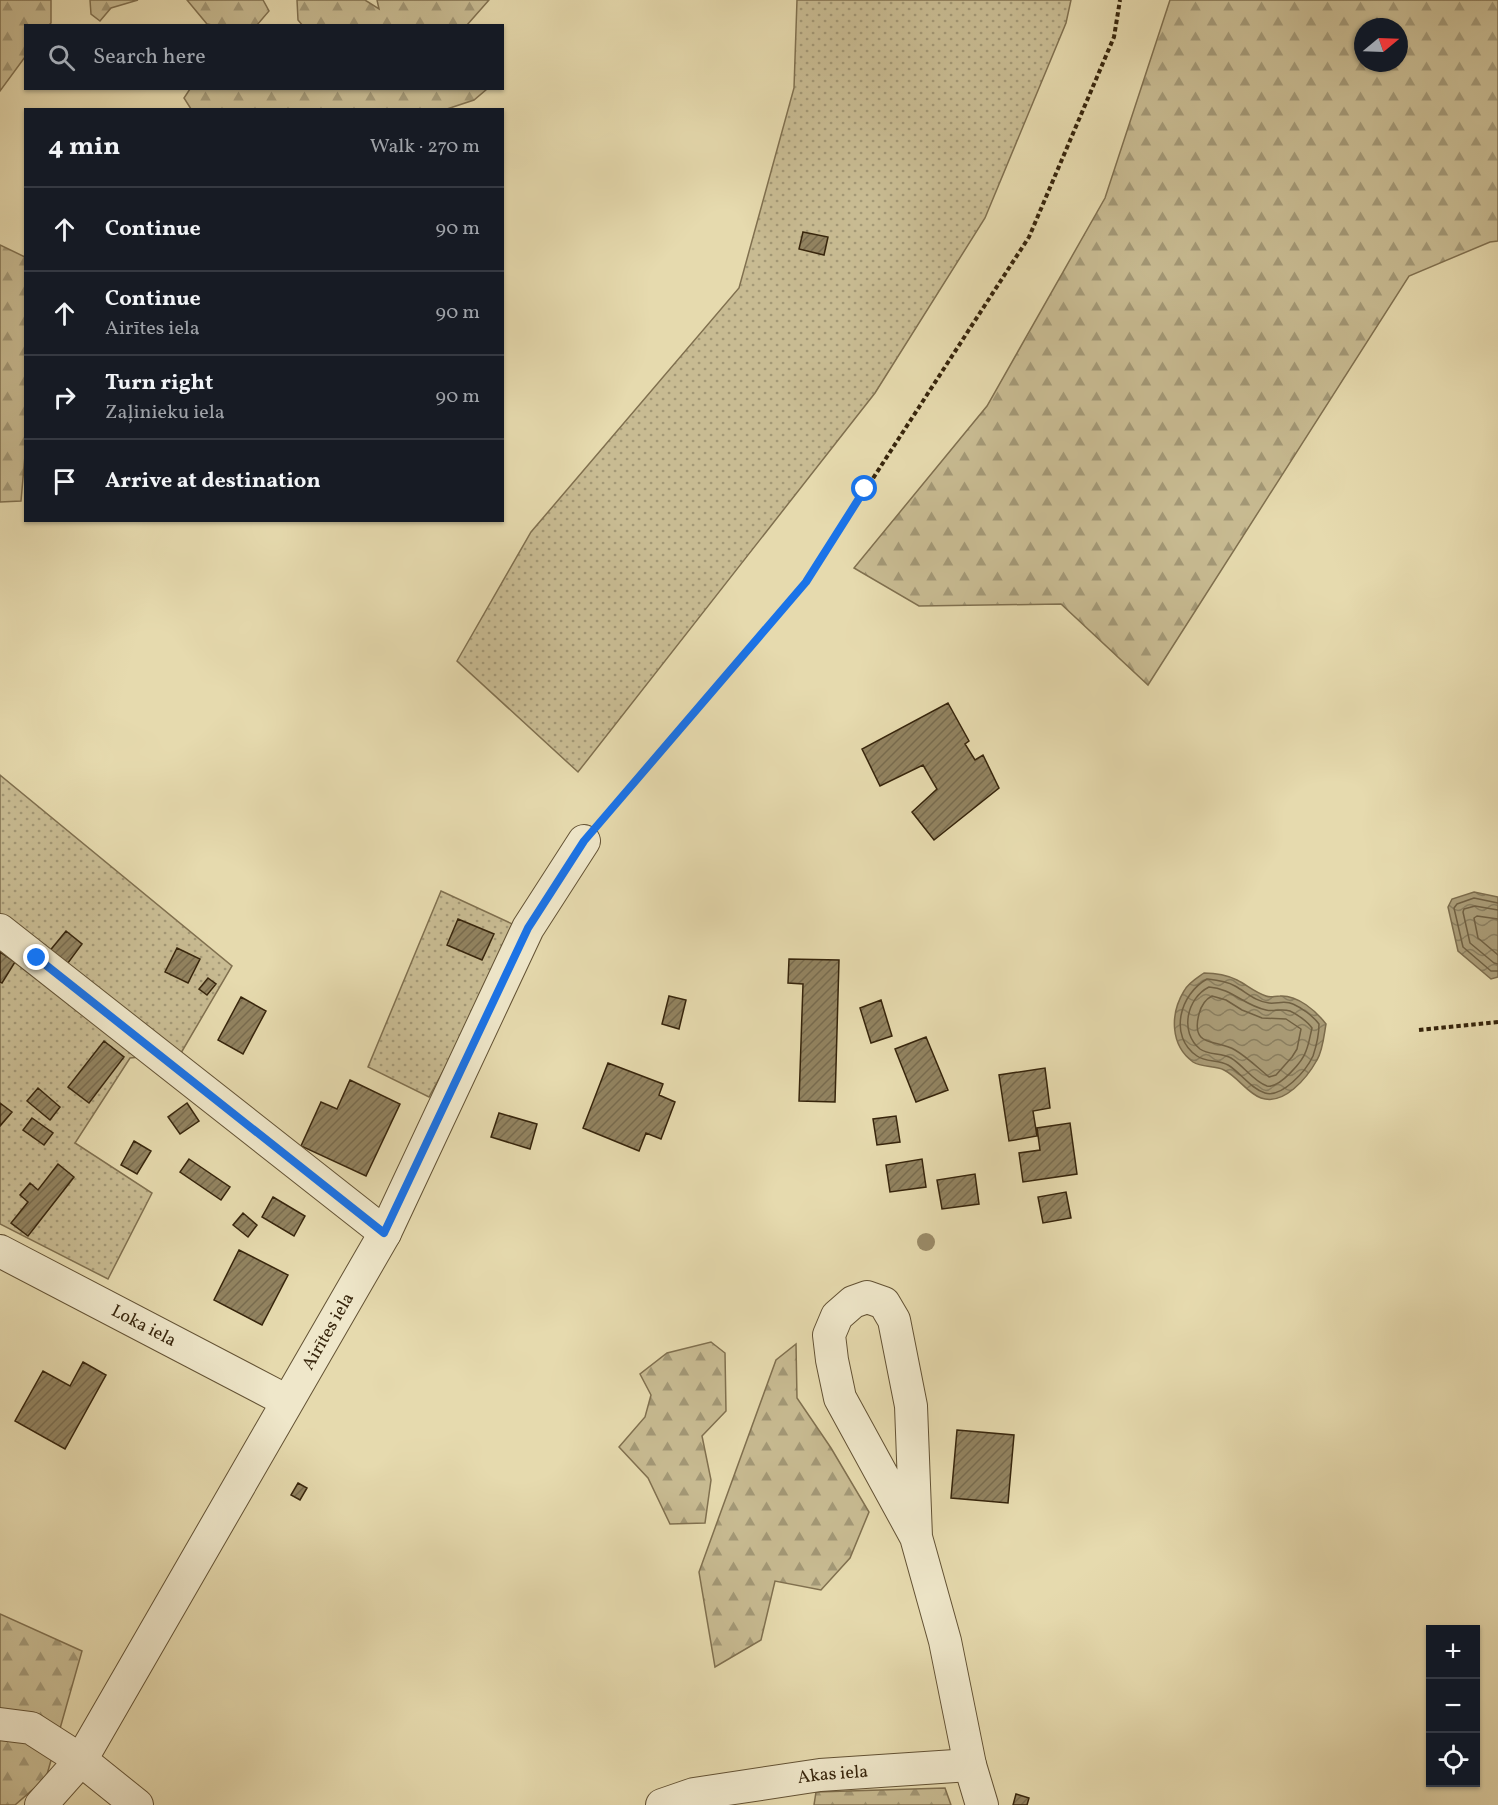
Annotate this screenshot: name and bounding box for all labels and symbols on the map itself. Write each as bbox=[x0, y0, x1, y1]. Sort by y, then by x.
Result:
north arrow bbox=[1354, 18, 1408, 72]
route start bbox=[851, 475, 877, 501]
route end bbox=[23, 944, 49, 970]
street label: Airītes iela bbox=[296, 1288, 360, 1375]
street label: Loka iela bbox=[107, 1299, 181, 1353]
street label: Akas iela bbox=[796, 1759, 869, 1791]

